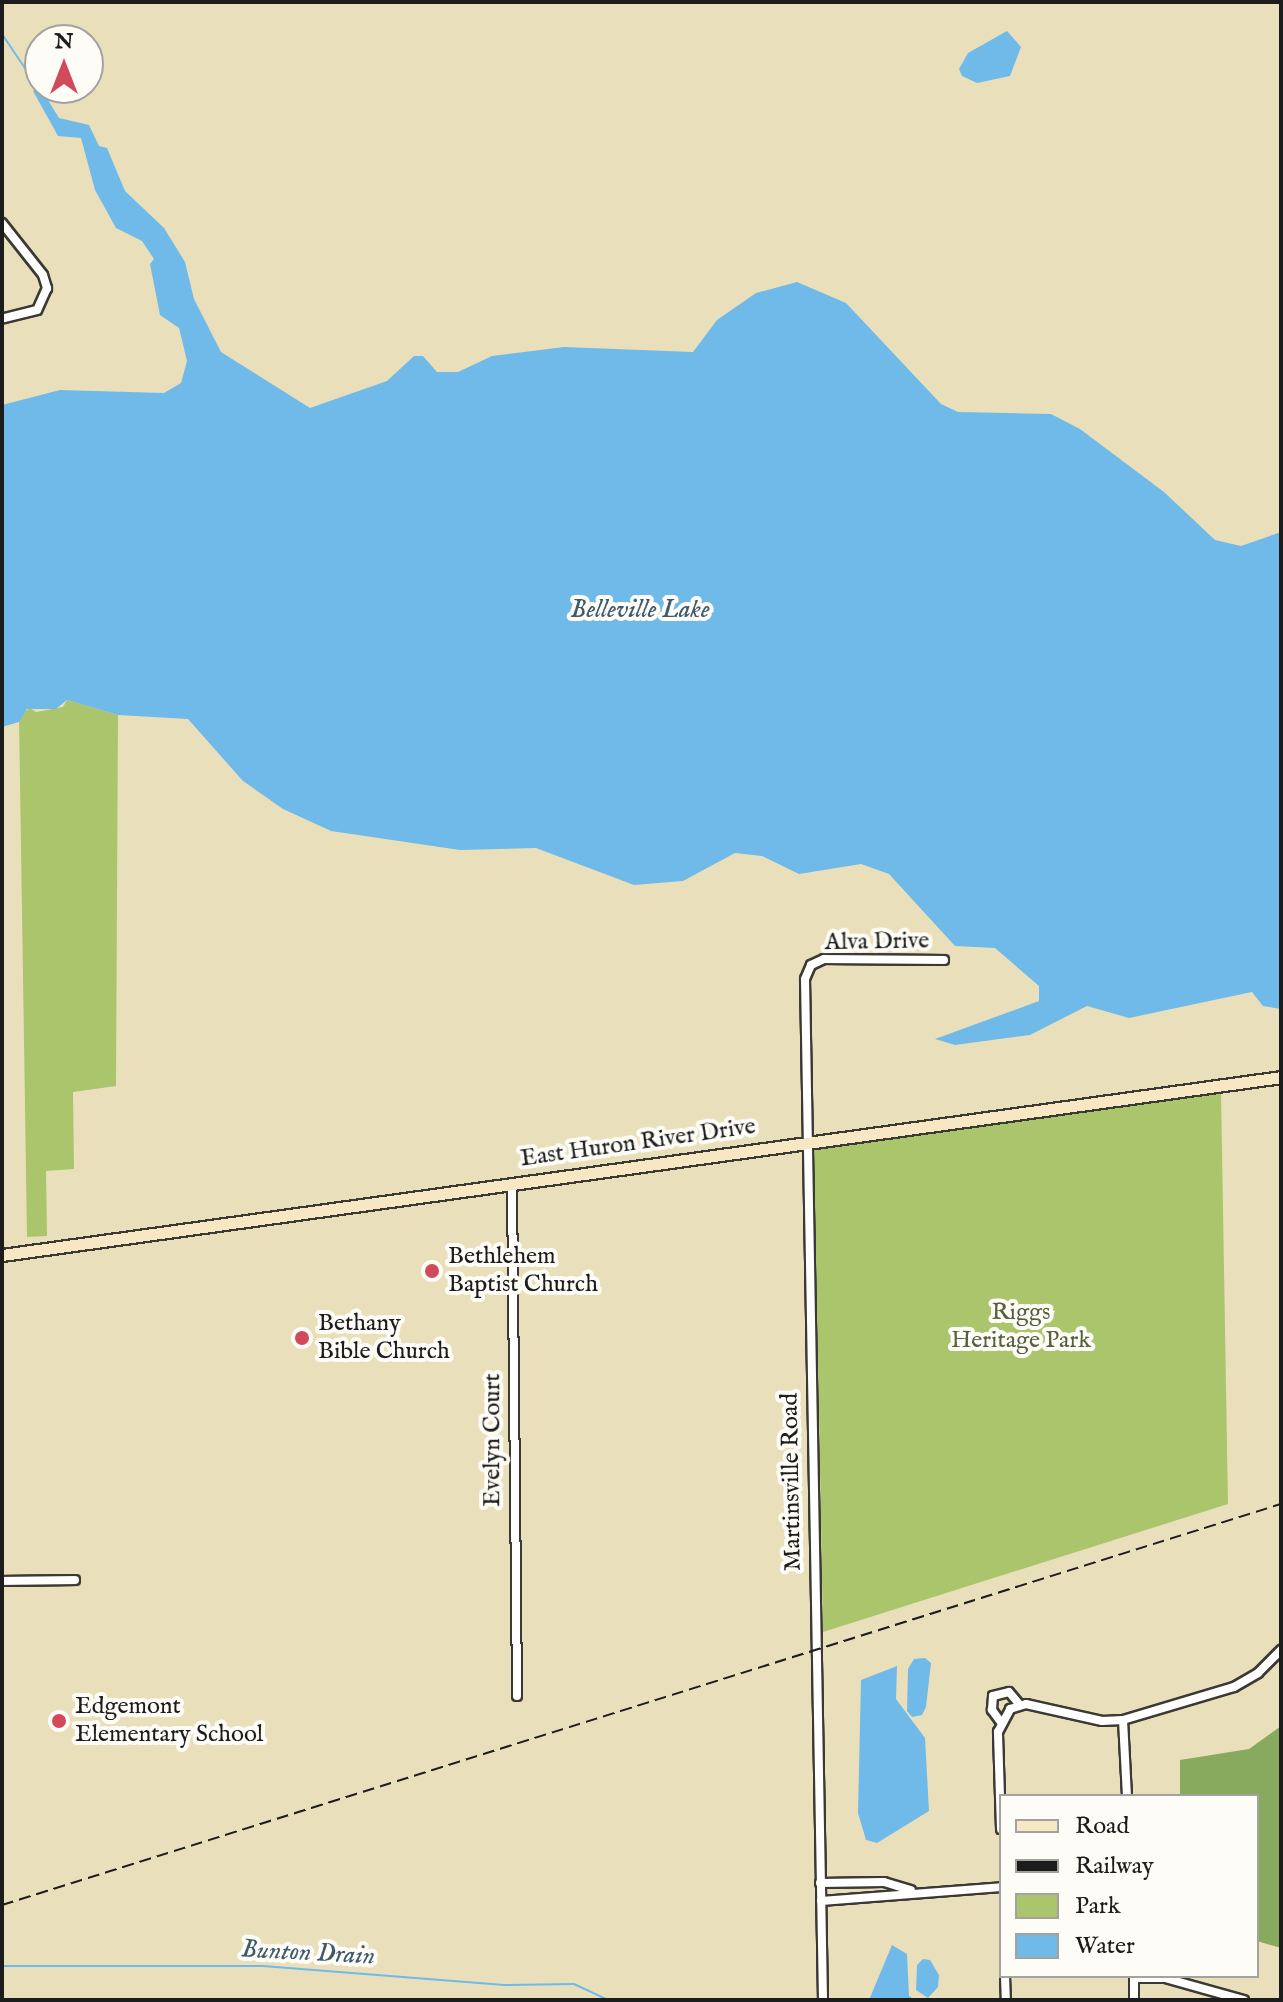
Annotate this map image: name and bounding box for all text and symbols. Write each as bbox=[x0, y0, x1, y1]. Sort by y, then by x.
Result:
north arrow bbox=[24, 24, 104, 104]
text: N bbox=[54, 28, 74, 56]
water label: Belleville Lake bbox=[570, 594, 710, 626]
street label: Alva Drive bbox=[824, 927, 930, 957]
street label: East Huron River Drive bbox=[519, 1112, 757, 1174]
place label: Bethlehem Baptist Church bbox=[448, 1243, 598, 1299]
marker: Bethlehem Baptist Church bbox=[423, 1262, 441, 1280]
park label: Riggs Heritage Park bbox=[951, 1299, 1091, 1355]
place label: Bethany Bible Church bbox=[318, 1310, 450, 1366]
marker: Bethany Bible Church bbox=[293, 1329, 311, 1347]
street label: Evelyn Court bbox=[479, 1373, 507, 1507]
street label: Martinsville Road bbox=[776, 1393, 808, 1571]
place label: Edgemont Elementary School bbox=[75, 1693, 263, 1749]
marker: Edgemont Elementary School bbox=[50, 1712, 68, 1730]
legend bbox=[999, 1794, 1259, 1978]
text: Road bbox=[1075, 1811, 1129, 1842]
text: Railway bbox=[1075, 1851, 1154, 1882]
text: Park bbox=[1075, 1891, 1121, 1922]
text: Water bbox=[1075, 1931, 1135, 1962]
water label: Bunton Drain bbox=[240, 1934, 376, 1972]

